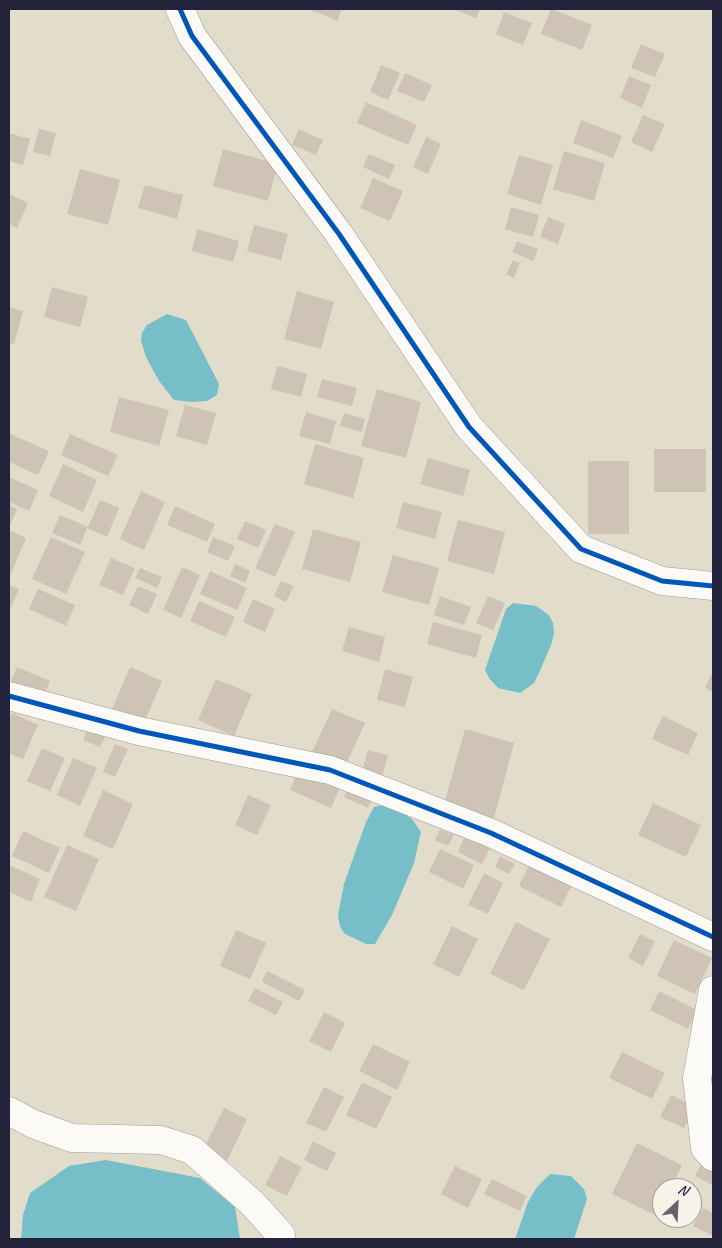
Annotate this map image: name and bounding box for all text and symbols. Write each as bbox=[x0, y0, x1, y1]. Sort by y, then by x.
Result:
north arrow bbox=[652, 1178, 702, 1228]
text: N bbox=[676, 1180, 691, 1199]

